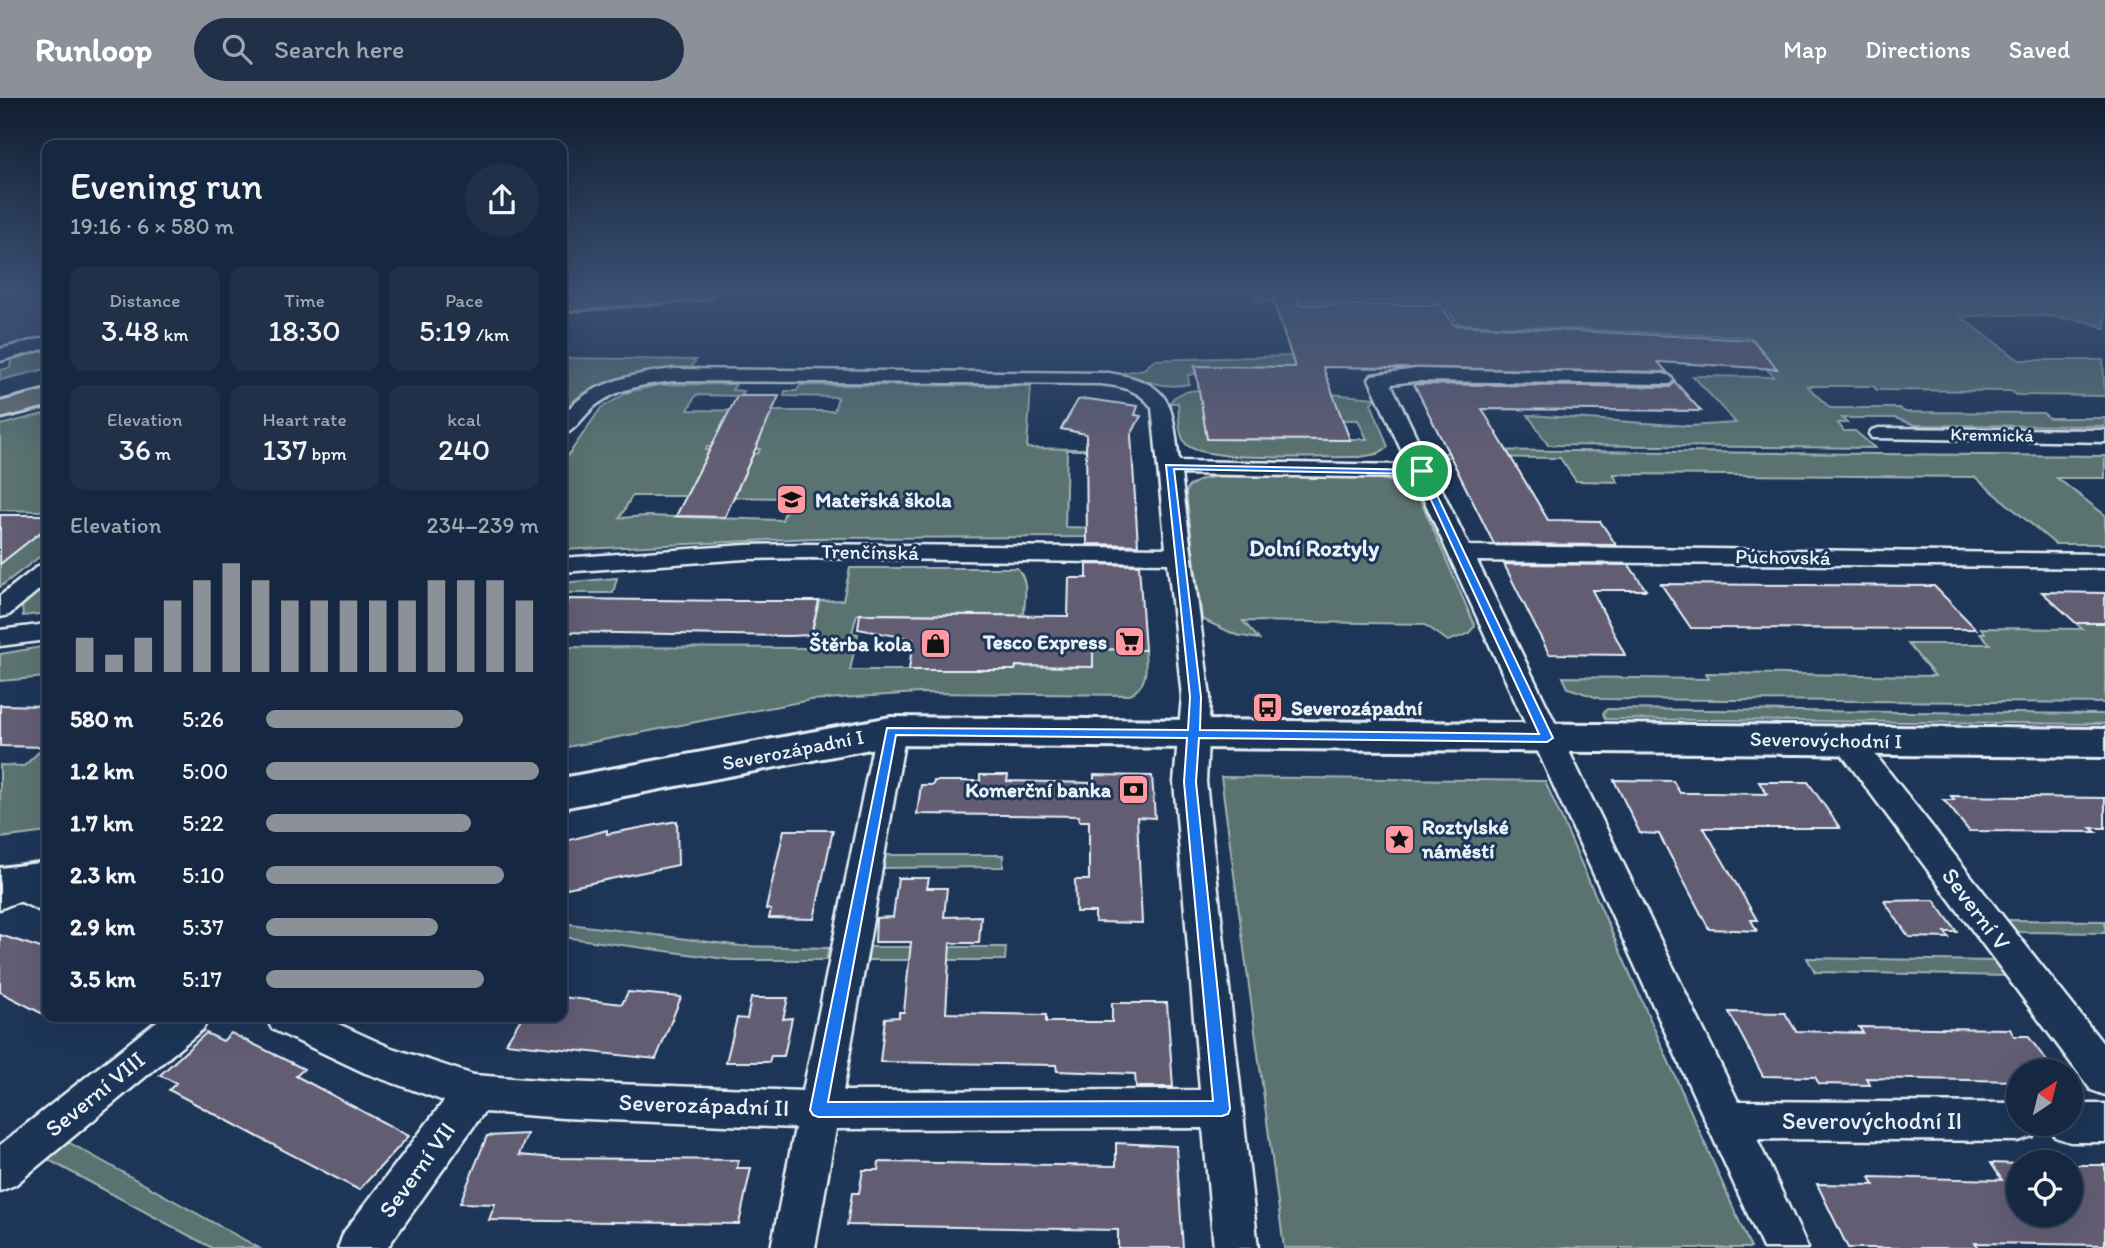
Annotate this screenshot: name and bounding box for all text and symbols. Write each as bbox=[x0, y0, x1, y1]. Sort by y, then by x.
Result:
search box bbox=[194, 18, 684, 81]
text: Runloop bbox=[35, 30, 152, 69]
icon: search bbox=[218, 30, 256, 68]
text: Search here bbox=[274, 33, 405, 65]
text: Map bbox=[1783, 35, 1827, 64]
text: Directions bbox=[1865, 35, 1971, 64]
text: Saved bbox=[2009, 35, 2070, 64]
text: Evening run bbox=[70, 163, 263, 209]
button: share bbox=[465, 163, 539, 237]
text: 19:16 · 6 × 580 m bbox=[70, 212, 234, 240]
text: Distance bbox=[109, 289, 180, 312]
text: Time bbox=[284, 289, 325, 312]
text: Pace bbox=[445, 289, 483, 312]
text: 3.48 bbox=[101, 312, 159, 349]
text: 18:30 bbox=[268, 312, 341, 349]
text: 5:19 bbox=[419, 312, 472, 349]
text: km bbox=[159, 323, 189, 346]
text: /km bbox=[472, 323, 509, 346]
text: Elevation bbox=[107, 408, 183, 431]
text: Heart rate bbox=[262, 408, 347, 431]
text: kcal bbox=[447, 408, 481, 431]
street label: Kremnická bbox=[1950, 423, 2034, 447]
text: 36 bbox=[119, 431, 151, 468]
text: 137 bbox=[262, 431, 307, 468]
text: 240 bbox=[438, 431, 490, 468]
pin bbox=[1392, 441, 1452, 501]
text: m bbox=[151, 442, 171, 465]
text: bpm bbox=[307, 442, 347, 465]
icon: arrive bbox=[1403, 452, 1441, 490]
school or university icon: Mateřská škola bbox=[775, 483, 809, 517]
place label: Mateřská škola bbox=[815, 487, 952, 512]
text: Elevation bbox=[70, 511, 161, 539]
text: 234–239 m bbox=[427, 511, 539, 539]
district label: Dolní Roztyly bbox=[1249, 534, 1379, 562]
street label: Trenčínská bbox=[821, 538, 919, 565]
street label: Púchovská bbox=[1735, 543, 1831, 570]
supermarket icon: Tesco Express bbox=[1113, 625, 1147, 659]
shop icon: Štěrba kola bbox=[918, 627, 952, 661]
place label: Tesco Express bbox=[982, 629, 1107, 655]
place label: Štěrba kola bbox=[809, 631, 913, 656]
bus stop icon: Severozápadní bbox=[1251, 691, 1285, 725]
place label: Severozápadní bbox=[1291, 695, 1423, 721]
text: 580 m bbox=[70, 705, 133, 733]
text: 5:26 bbox=[182, 705, 224, 733]
street label: Severozápadní I bbox=[720, 724, 866, 776]
street label: Severovýchodní I bbox=[1750, 726, 1902, 753]
text: 1.2 km bbox=[70, 757, 134, 785]
text: 5:00 bbox=[182, 757, 228, 785]
bank icon: Komerční banka bbox=[1117, 773, 1151, 807]
place label: Komerční banka bbox=[965, 777, 1112, 802]
text: 1.7 km bbox=[70, 809, 133, 837]
text: 5:22 bbox=[182, 809, 224, 837]
place label: Roztylské náměstí bbox=[1421, 814, 1509, 863]
place icon: Roztylské náměstí bbox=[1382, 822, 1416, 856]
text: 2.3 km bbox=[70, 861, 136, 889]
text: 5:10 bbox=[182, 861, 225, 889]
street label: Severní V bbox=[1936, 862, 2017, 956]
text: 2.9 km bbox=[70, 913, 135, 941]
text: 5:37 bbox=[182, 913, 224, 941]
text: 3.5 km bbox=[70, 965, 136, 993]
text: 5:17 bbox=[182, 965, 222, 993]
street label: Severní VIII bbox=[39, 1045, 150, 1143]
north arrow bbox=[2006, 1059, 2082, 1136]
map controls bbox=[2006, 1059, 2083, 1227]
street label: Severozápadní II bbox=[618, 1087, 790, 1122]
street label: Severovýchodní II bbox=[1782, 1106, 1962, 1135]
street label: Severní VII bbox=[372, 1116, 461, 1223]
button: locate bbox=[2006, 1150, 2083, 1227]

